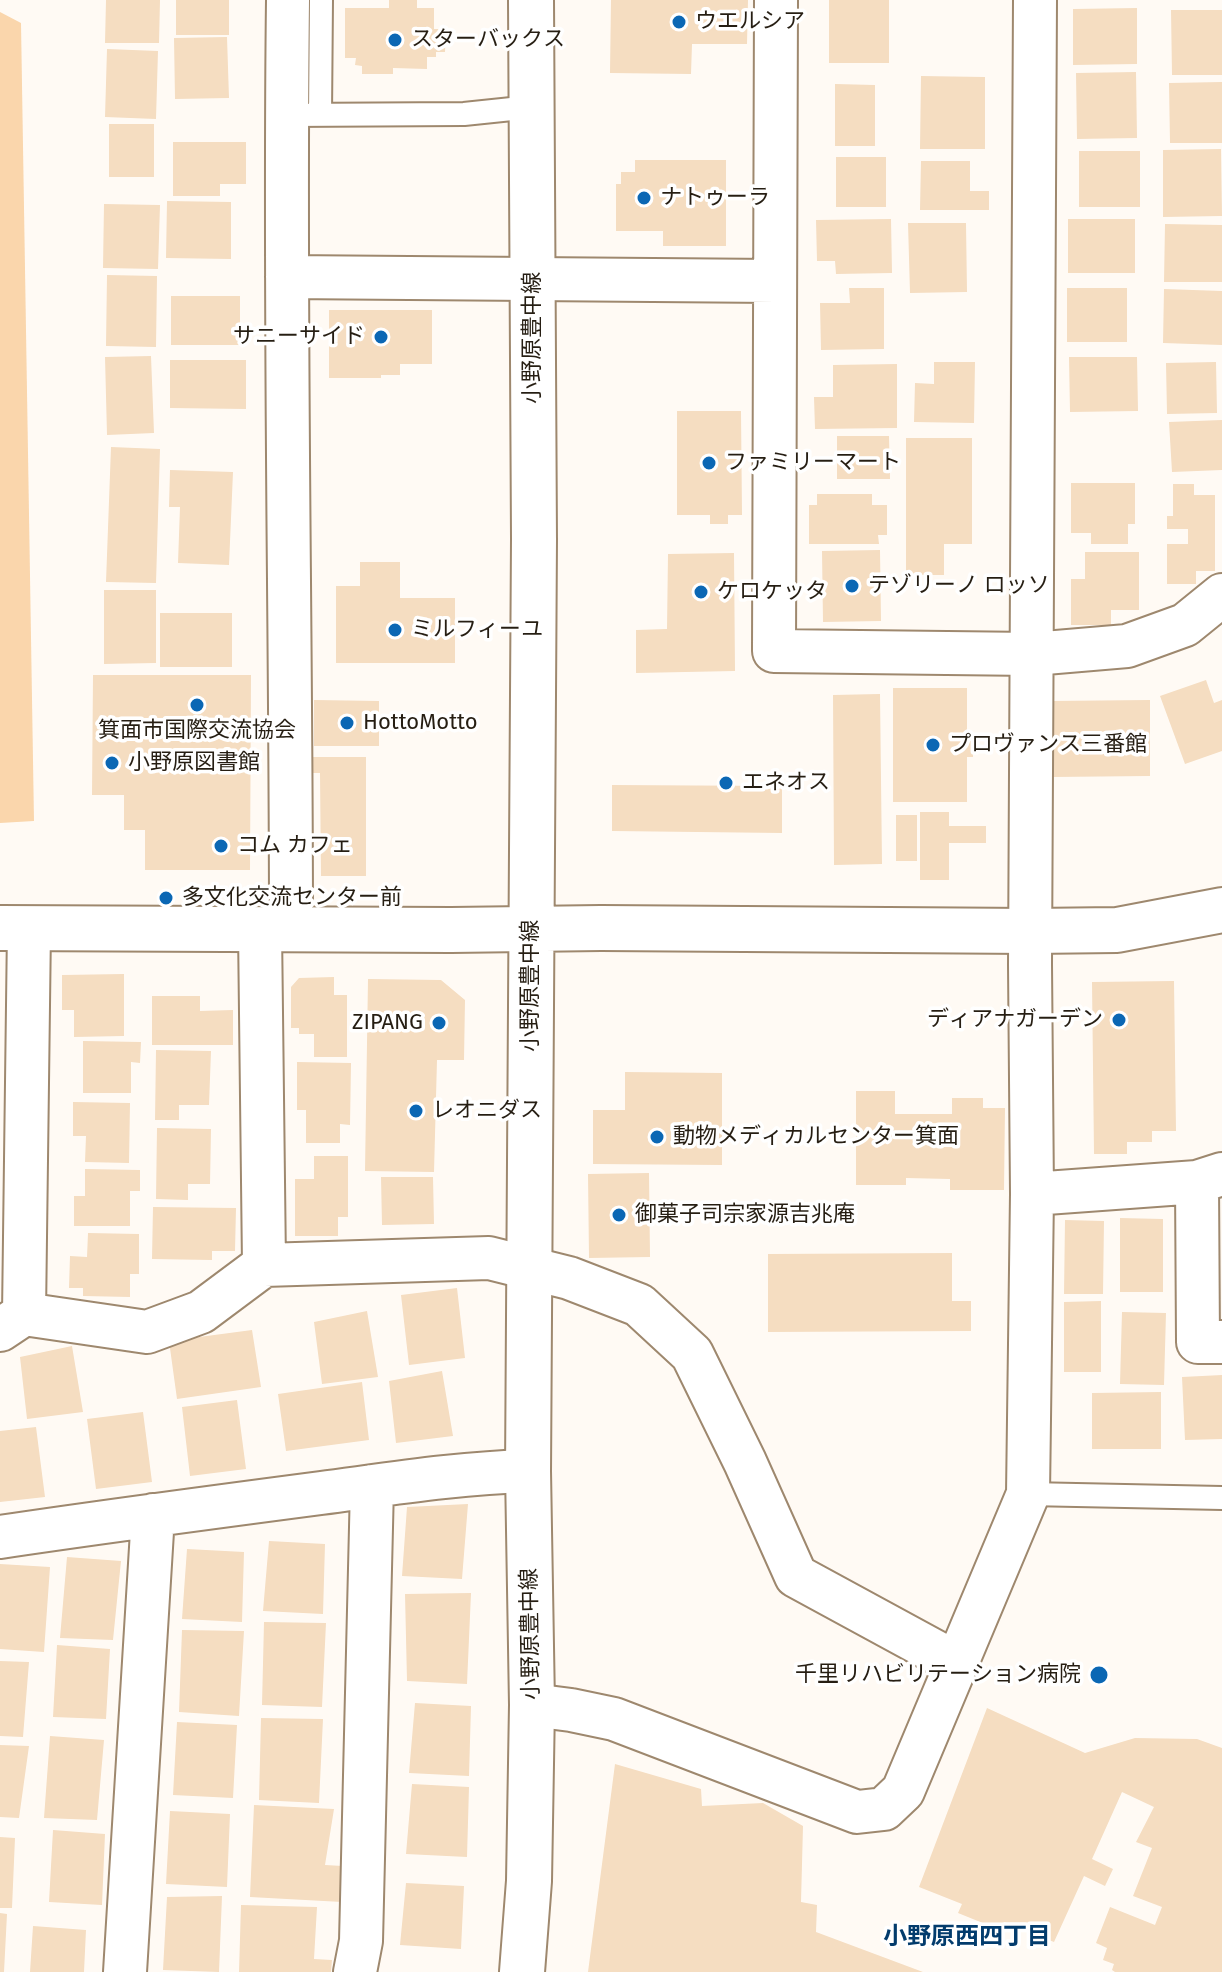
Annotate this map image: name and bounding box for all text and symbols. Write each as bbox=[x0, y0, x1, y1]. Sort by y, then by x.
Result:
place label: ウエルシア bbox=[695, 9, 805, 35]
marker: ウエルシア bbox=[670, 13, 688, 31]
place label: スターバックス bbox=[411, 27, 565, 53]
marker: スターバックス bbox=[386, 31, 404, 49]
place label: ナトゥーラ bbox=[660, 185, 770, 211]
marker: ナトゥーラ bbox=[635, 189, 653, 207]
street label: 小野原豊中線 bbox=[520, 272, 546, 404]
place label: サニーサイド bbox=[233, 324, 365, 350]
marker: サニーサイド bbox=[372, 328, 390, 346]
place label: ファミリーマート bbox=[725, 450, 901, 476]
marker: ファミリーマート bbox=[700, 454, 718, 472]
place label: テゾリーノ ロッソ bbox=[868, 573, 1050, 599]
marker: テゾリーノ ロッソ bbox=[843, 577, 861, 595]
place label: ケロケッタ bbox=[717, 579, 827, 605]
marker: ケロケッタ bbox=[692, 583, 710, 601]
place label: ミルフィーユ bbox=[411, 617, 543, 643]
marker: ミルフィーユ bbox=[386, 621, 404, 639]
marker: 箕面市国際交流協会 bbox=[188, 696, 206, 714]
place label: HottoMotto bbox=[363, 710, 478, 736]
marker: HottoMotto bbox=[338, 714, 356, 732]
place label: 箕面市国際交流協会 bbox=[98, 718, 296, 744]
place label: プロヴァンス三番館 bbox=[949, 732, 1147, 758]
marker: プロヴァンス三番館 bbox=[924, 736, 942, 754]
place label: 小野原図書館 bbox=[128, 750, 260, 776]
marker: 小野原図書館 bbox=[103, 754, 121, 772]
place label: エネオス bbox=[742, 770, 830, 796]
marker: エネオス bbox=[717, 774, 735, 792]
place label: コム カフェ bbox=[237, 833, 353, 859]
marker: コム カフェ bbox=[212, 837, 230, 855]
place label: 多文化交流センター前 bbox=[182, 885, 402, 911]
marker: 多文化交流センター前 bbox=[157, 889, 175, 907]
street label: 小野原豊中線 bbox=[518, 920, 544, 1052]
place label: ディアナガーデン bbox=[927, 1007, 1103, 1033]
place label: ZIPANG bbox=[352, 1010, 423, 1036]
marker: ディアナガーデン bbox=[1110, 1011, 1128, 1029]
marker: ZIPANG bbox=[430, 1014, 448, 1032]
place label: レオニダス bbox=[432, 1098, 542, 1124]
marker: レオニダス bbox=[407, 1102, 425, 1120]
place label: 動物メディカルセンター箕面 bbox=[673, 1124, 959, 1150]
marker: 動物メディカルセンター箕面 bbox=[648, 1128, 666, 1146]
place label: 御菓子司宗家源吉兆庵 bbox=[635, 1202, 855, 1228]
marker: 御菓子司宗家源吉兆庵 bbox=[610, 1206, 628, 1224]
street label: 小野原豊中線 bbox=[517, 1568, 545, 1700]
place label: 千里リハビリテーション病院 bbox=[795, 1662, 1081, 1688]
marker: 千里リハビリテーション病院 bbox=[1088, 1664, 1110, 1686]
district label: 小野原西四丁目 bbox=[883, 1923, 1051, 1951]

